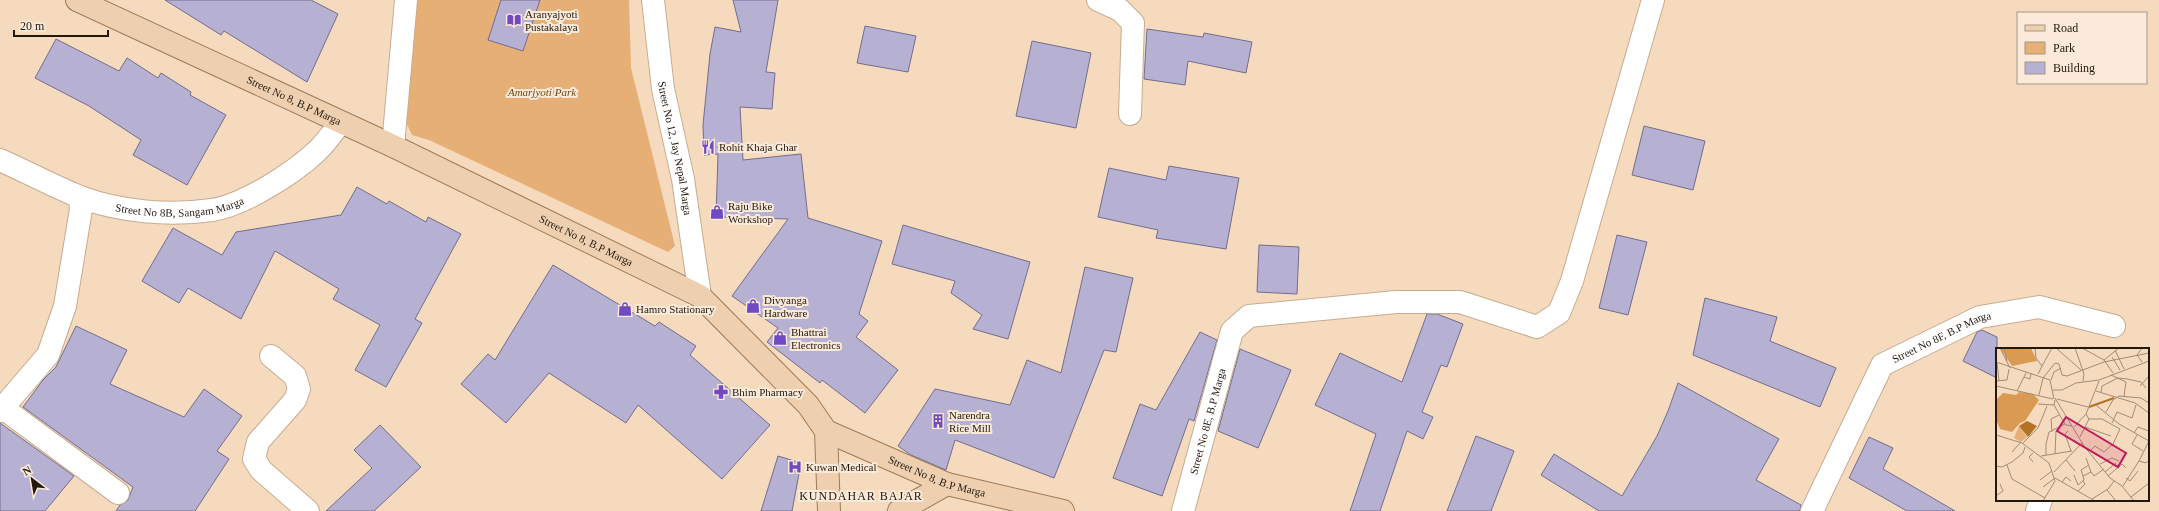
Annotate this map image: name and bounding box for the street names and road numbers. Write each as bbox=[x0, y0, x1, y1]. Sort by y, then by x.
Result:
street label: Street No 8, B.P Marga bbox=[245, 73, 343, 127]
street label: Street No 12, Jay Nepal Marga bbox=[656, 81, 694, 216]
street label: Street No 8B, Sangam Marga bbox=[114, 194, 246, 219]
street label: Street No 8, B.P Marga bbox=[537, 212, 635, 268]
street label: Street No 8F, B.P Marga bbox=[1890, 309, 1992, 365]
street label: Street No 8E, B.P Marga bbox=[1187, 367, 1228, 476]
street label: Street No 8, B.P Marga bbox=[887, 453, 987, 499]

